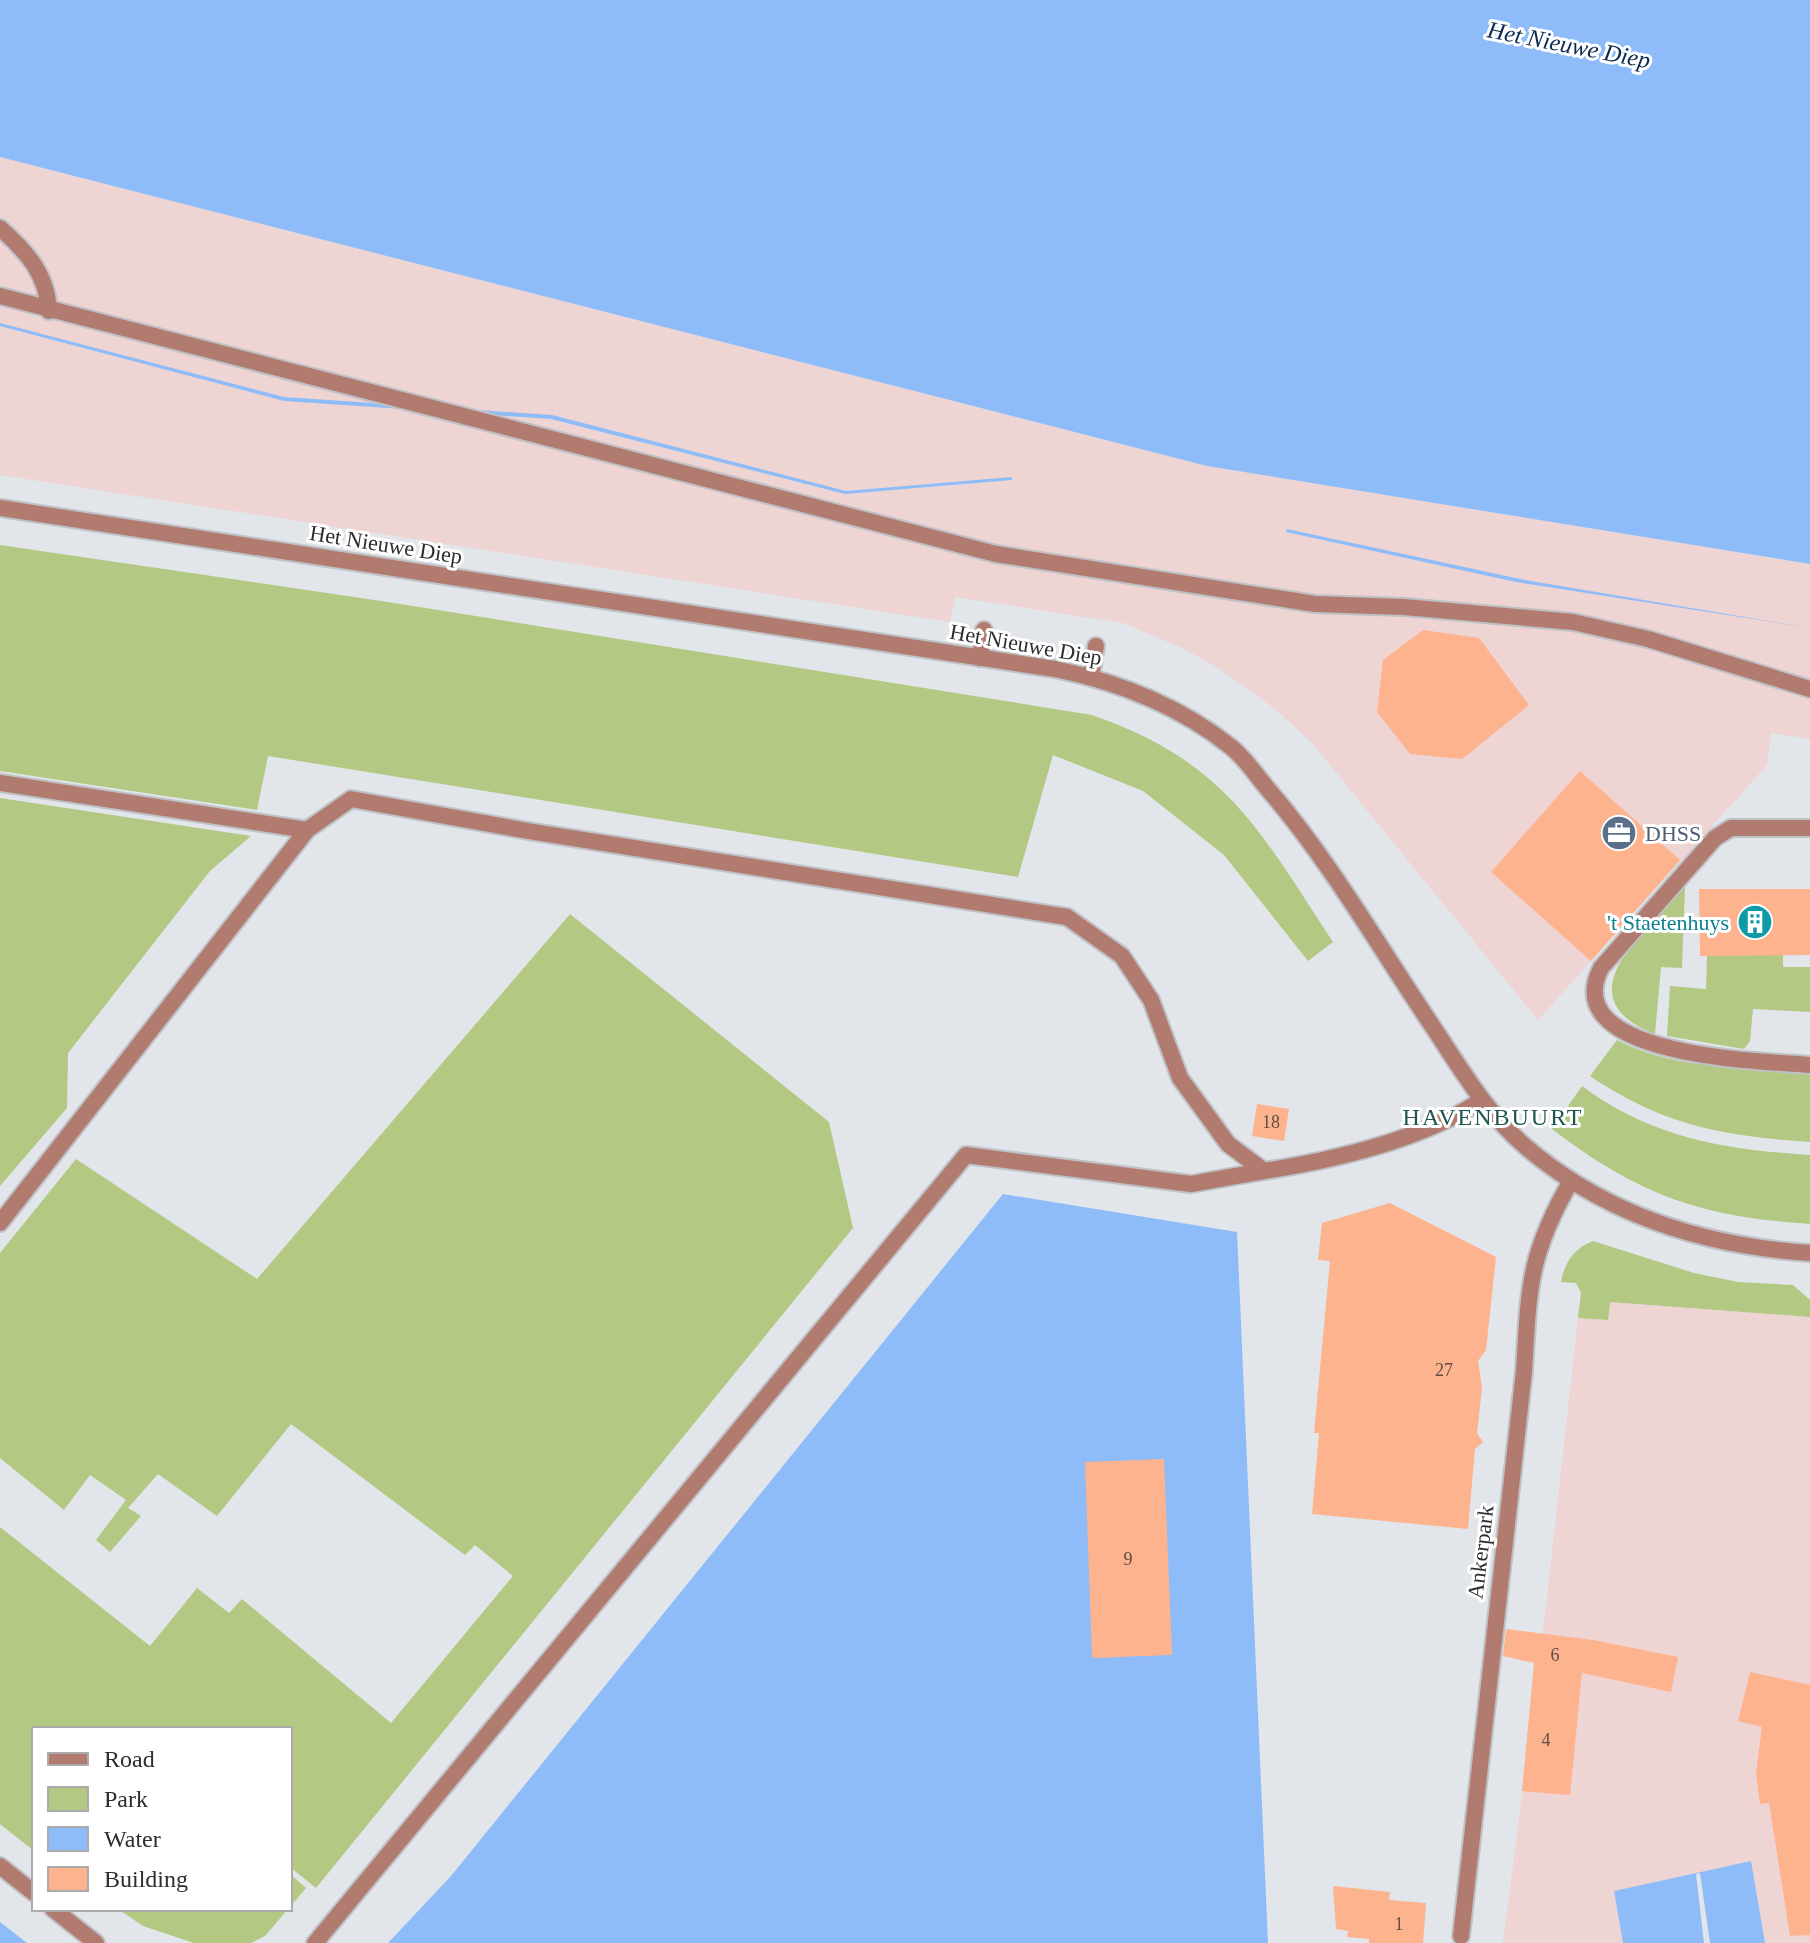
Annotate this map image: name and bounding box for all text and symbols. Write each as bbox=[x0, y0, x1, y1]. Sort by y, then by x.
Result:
water label: Het Nieuwe Diep bbox=[1484, 16, 1653, 74]
street label: Het Nieuwe Diep bbox=[308, 520, 464, 569]
street label: Het Nieuwe Diep bbox=[948, 619, 1104, 670]
office icon: DHSS bbox=[1600, 814, 1638, 852]
place label: DHSS bbox=[1645, 821, 1701, 846]
building icon: 't Staetenhuys bbox=[1736, 903, 1774, 941]
place label: 't Staetenhuys bbox=[1607, 910, 1729, 935]
district label: HAVENBUURT bbox=[1403, 1104, 1583, 1130]
house number: 18 bbox=[1262, 1112, 1280, 1132]
house number: 27 bbox=[1435, 1360, 1453, 1380]
street label: Ankerpark bbox=[1462, 1504, 1499, 1600]
house number: 9 bbox=[1124, 1549, 1133, 1569]
house number: 6 bbox=[1551, 1645, 1560, 1665]
legend bbox=[32, 1727, 292, 1911]
house number: 4 bbox=[1542, 1730, 1551, 1750]
text: Road bbox=[104, 1746, 155, 1772]
text: Park bbox=[104, 1786, 148, 1812]
text: Water bbox=[104, 1826, 161, 1852]
text: Building bbox=[104, 1866, 188, 1892]
house number: 1 bbox=[1395, 1914, 1404, 1934]

